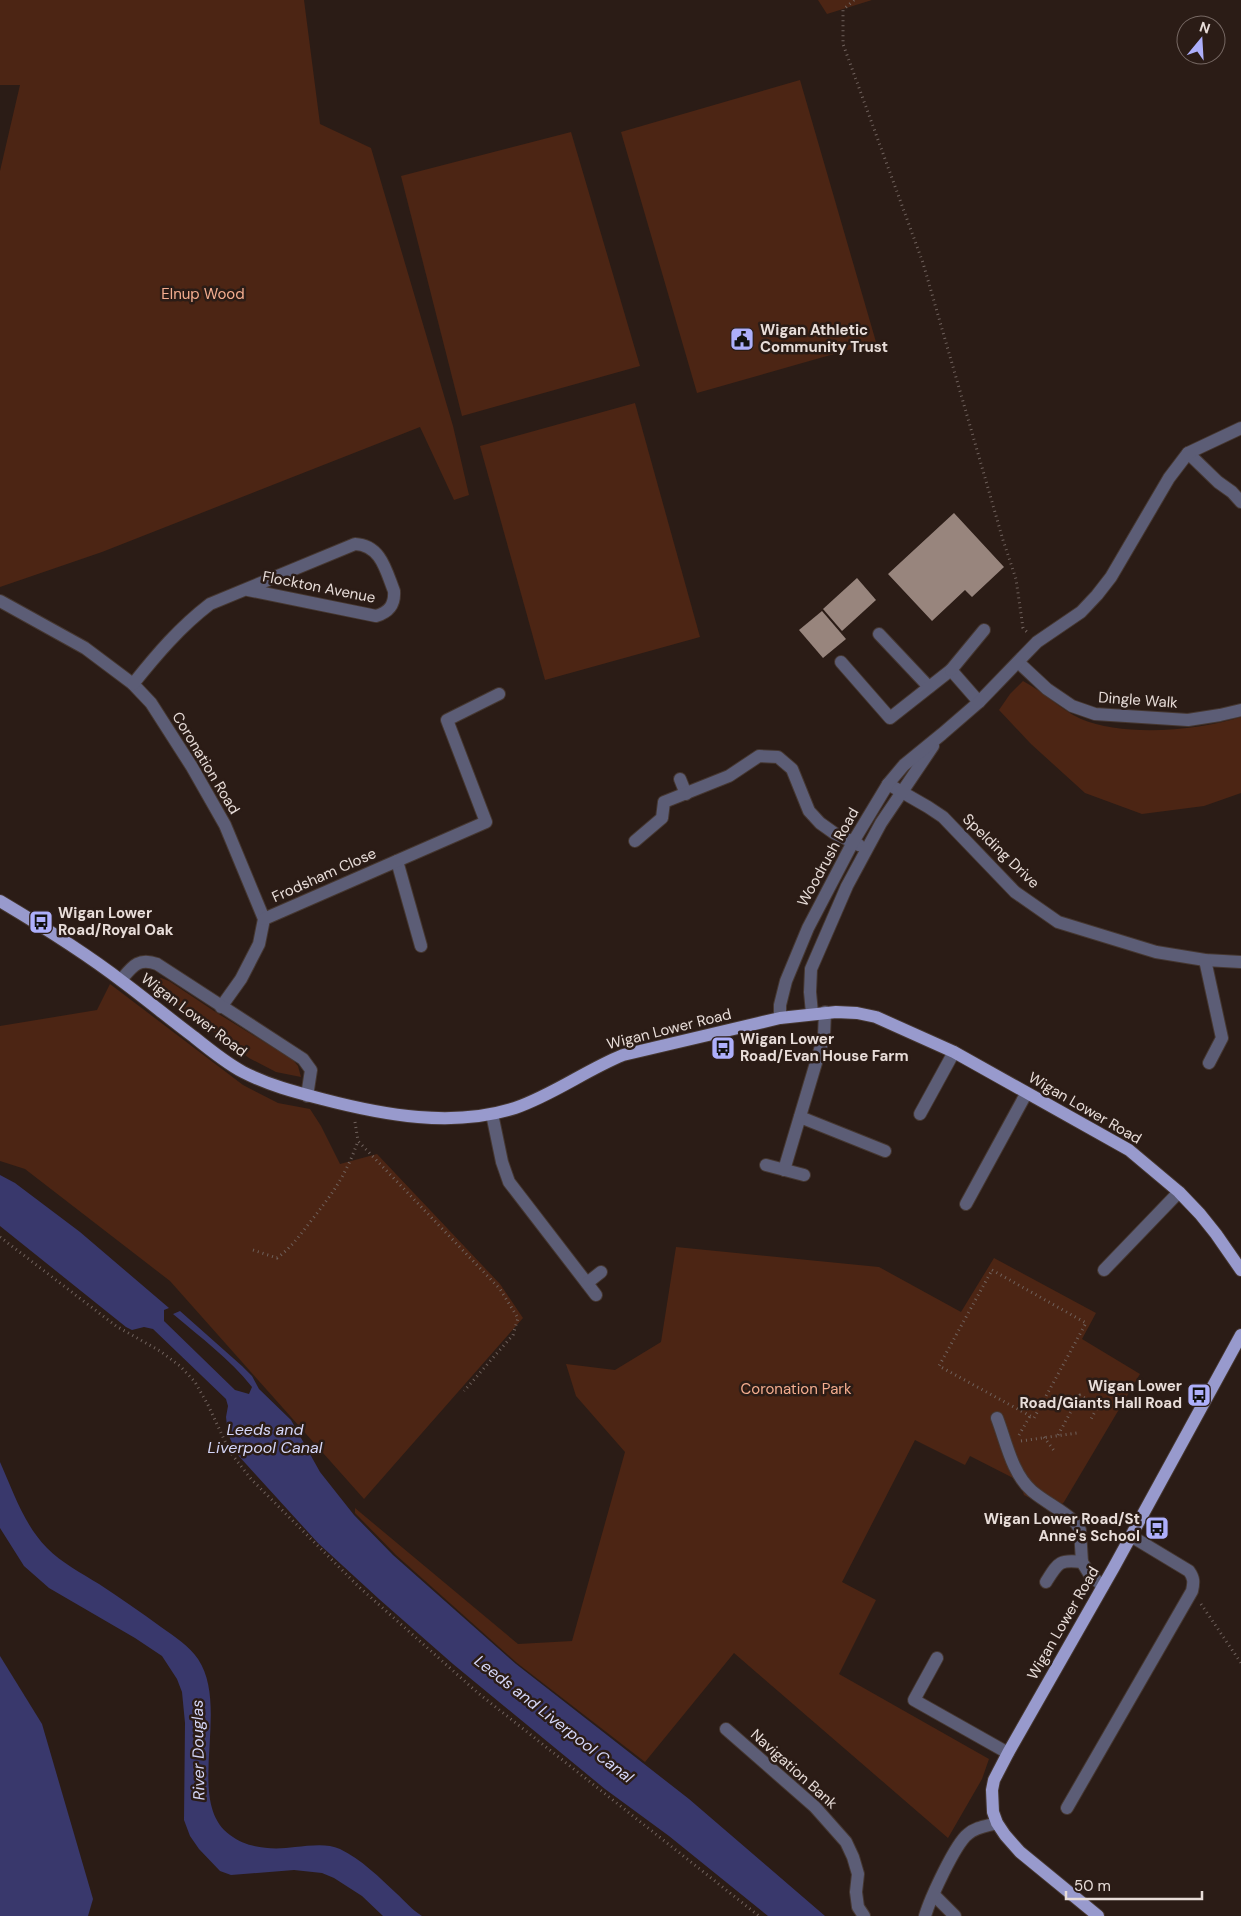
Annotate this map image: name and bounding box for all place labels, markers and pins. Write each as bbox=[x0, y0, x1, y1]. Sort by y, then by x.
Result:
place label: Wigan Athletic Community Trust bbox=[760, 320, 888, 357]
public building icon: Wigan Athletic Community Trust bbox=[729, 326, 755, 352]
place label: Wigan Lower Road/Royal Oak bbox=[58, 903, 174, 940]
bus stop icon: Wigan Lower Road/Royal Oak bbox=[28, 909, 54, 935]
place label: Wigan Lower Road/Evan House Farm bbox=[740, 1029, 909, 1066]
bus stop icon: Wigan Lower Road/Evan House Farm bbox=[710, 1035, 736, 1061]
place label: Wigan Lower Road/Giants Hall Road bbox=[1020, 1376, 1182, 1413]
bus stop icon: Wigan Lower Road/Giants Hall Road bbox=[1186, 1382, 1212, 1408]
place label: Wigan Lower Road/St Anne's School bbox=[984, 1509, 1140, 1546]
bus stop icon: Wigan Lower Road/St Anne's School bbox=[1144, 1515, 1170, 1541]

